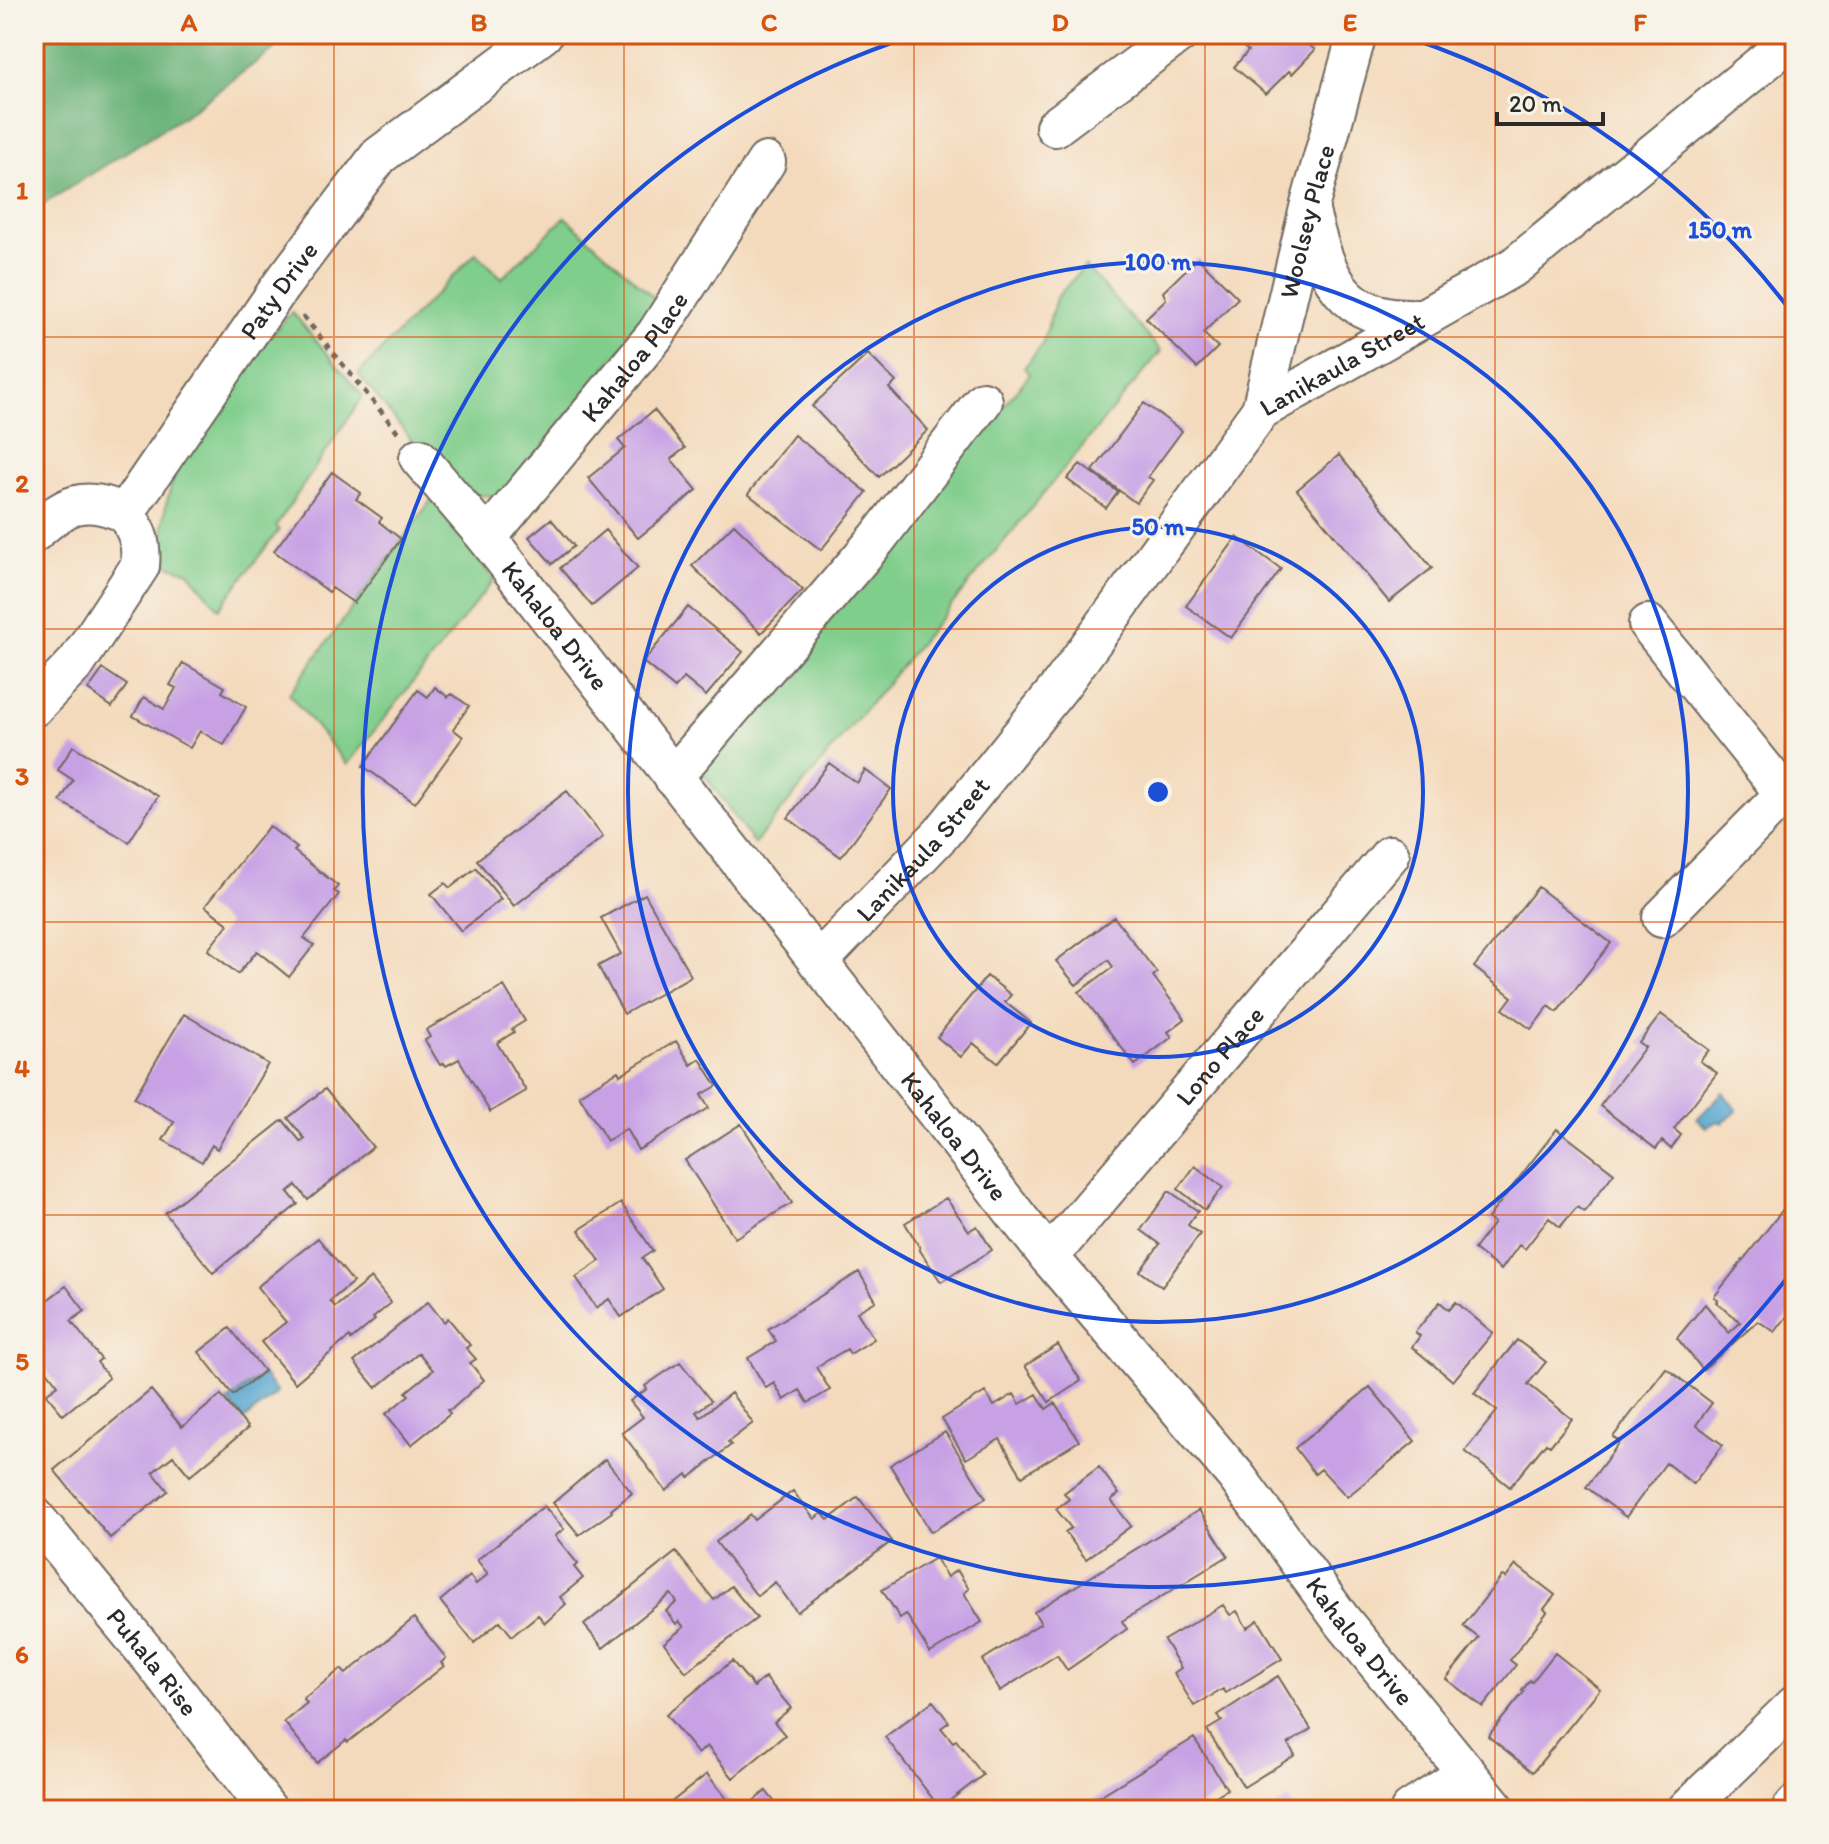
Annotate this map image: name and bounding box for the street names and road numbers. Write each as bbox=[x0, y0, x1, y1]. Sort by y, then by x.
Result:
street label: Woolsey Place bbox=[1272, 141, 1342, 302]
street label: Paty Drive bbox=[233, 235, 325, 346]
street label: Kahaloa Place bbox=[574, 285, 695, 428]
street label: Lanikaula Street bbox=[1254, 305, 1430, 423]
street label: Kahaloa Drive bbox=[495, 554, 616, 697]
street label: Lanikaula Street bbox=[849, 770, 997, 928]
street label: Lono Place bbox=[1169, 999, 1271, 1112]
street label: Kahaloa Drive bbox=[894, 1065, 1015, 1207]
street label: Kahaloa Drive bbox=[1299, 1570, 1421, 1712]
street label: Puhala Rise bbox=[100, 1601, 205, 1722]

